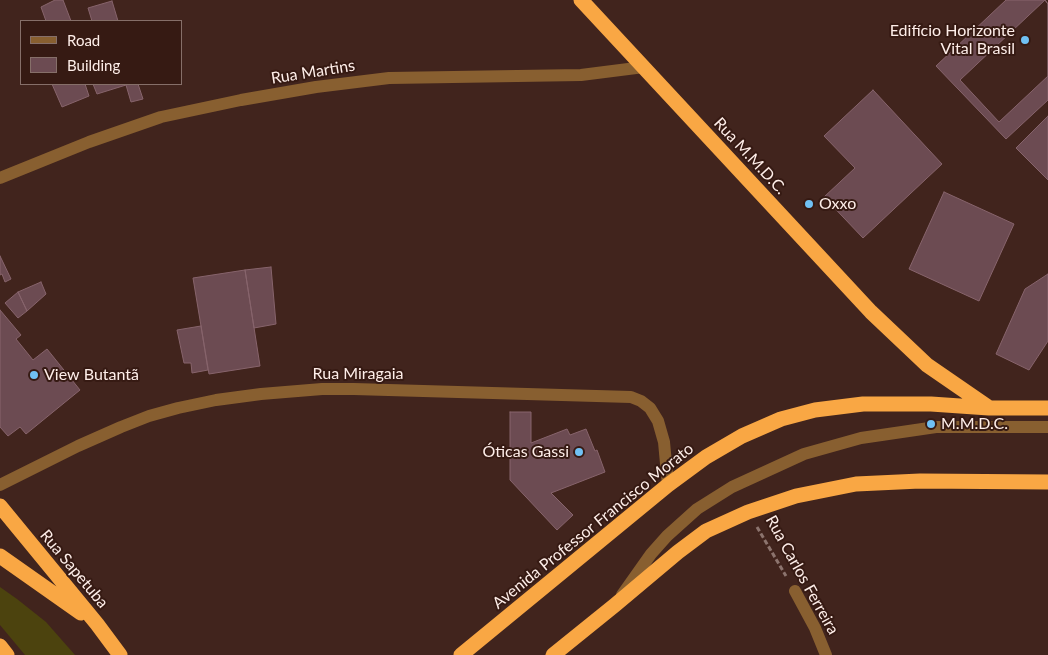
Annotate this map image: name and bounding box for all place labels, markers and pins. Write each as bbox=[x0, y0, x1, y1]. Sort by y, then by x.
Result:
place label: Edifício Horizonte Vital Brasil bbox=[890, 21, 1015, 59]
marker: Edifício Horizonte Vital Brasil bbox=[1019, 34, 1031, 46]
place label: Oxxo bbox=[819, 194, 856, 214]
marker: Oxxo bbox=[803, 198, 815, 210]
place label: View Butantã bbox=[44, 365, 139, 385]
marker: View Butantã bbox=[28, 369, 40, 381]
place label: M.M.D.C. bbox=[941, 414, 1008, 434]
marker: M.M.D.C. bbox=[925, 418, 937, 430]
place label: Óticas Gassi bbox=[482, 442, 569, 462]
marker: Óticas Gassi bbox=[573, 446, 585, 458]

